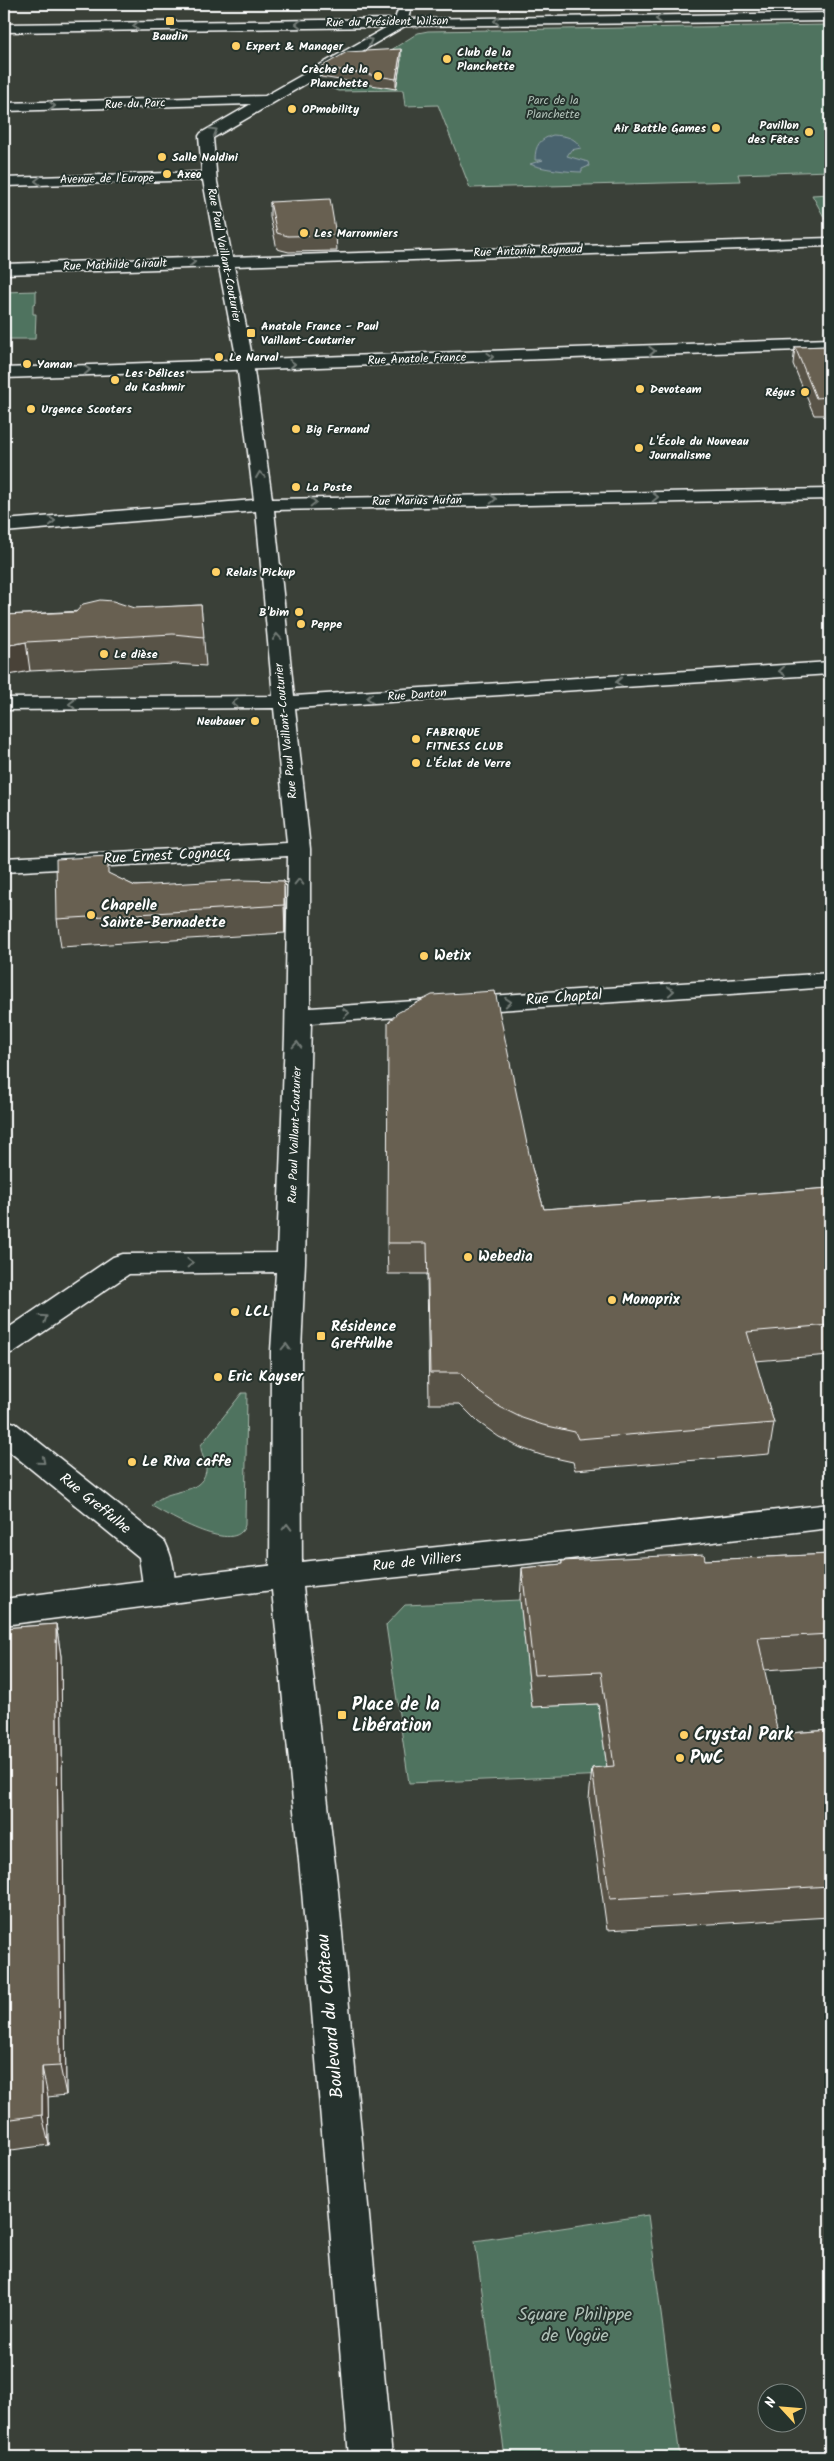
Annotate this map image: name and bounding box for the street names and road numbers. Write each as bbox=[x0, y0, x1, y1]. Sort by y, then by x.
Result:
street label: Rue du Président Wilson bbox=[326, 11, 448, 33]
street label: Rue du Parc bbox=[104, 93, 166, 115]
street label: Avenue de l'Europe bbox=[60, 169, 155, 189]
street label: Rue Paul Vaillant-Couturier bbox=[202, 186, 247, 325]
street label: Rue Antonin Raynaud bbox=[473, 240, 584, 262]
street label: Rue Mathilde Girault bbox=[63, 254, 168, 276]
street label: Rue Anatole France bbox=[367, 348, 467, 370]
street label: Rue Marius Aufan bbox=[372, 491, 462, 511]
street label: Rue Paul Vaillant-Couturier bbox=[269, 661, 303, 800]
street label: Rue Danton bbox=[387, 683, 447, 707]
street label: Rue Ernest Cognacq bbox=[103, 841, 231, 871]
street label: Rue Chaptal bbox=[525, 983, 603, 1013]
street label: Rue Paul Vaillant-Couturier bbox=[283, 1065, 307, 1204]
street label: Rue Greffulhe bbox=[54, 1467, 136, 1541]
street label: Rue de Villiers bbox=[371, 1545, 463, 1579]
street label: Boulevard du Château bbox=[309, 1932, 353, 2099]

